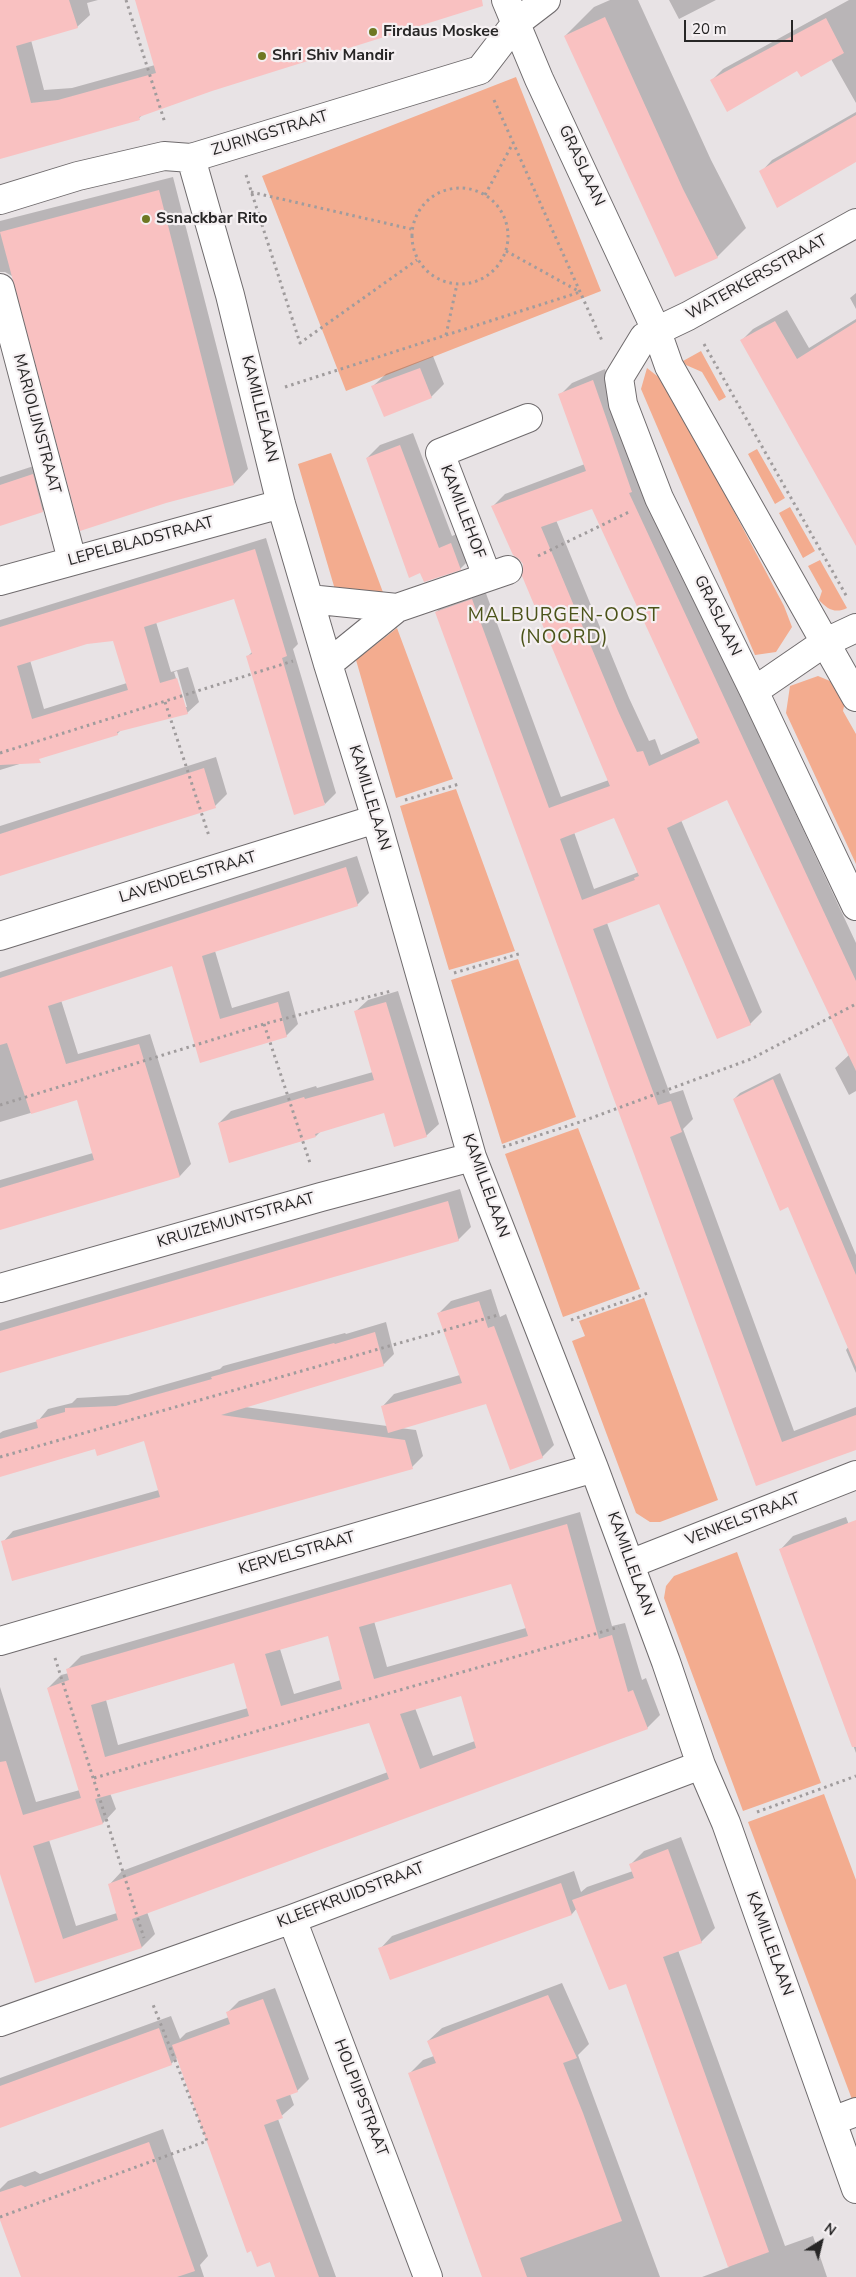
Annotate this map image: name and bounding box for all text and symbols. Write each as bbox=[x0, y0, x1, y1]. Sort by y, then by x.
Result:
scale bar bbox=[686, 10, 795, 42]
text: 20 m bbox=[692, 19, 727, 39]
place label: Firdaus Moskee bbox=[383, 22, 499, 42]
marker: Firdaus Moskee bbox=[367, 26, 379, 38]
place label: Shri Shiv Mandir bbox=[272, 46, 394, 66]
marker: Shri Shiv Mandir bbox=[256, 50, 268, 62]
street label: ZURINGSTRAAT bbox=[209, 107, 331, 161]
street label: GRASLAAN bbox=[554, 122, 608, 210]
place label: Ssnackbar Rito bbox=[156, 209, 267, 229]
marker: Ssnackbar Rito bbox=[140, 213, 152, 225]
street label: WATERKERSSTRAAT bbox=[683, 231, 831, 325]
street label: MARIOLIJNSTRAAT bbox=[8, 352, 64, 496]
street label: KAMILLELAAN bbox=[236, 354, 282, 464]
street label: KAMILLEHOF bbox=[435, 462, 489, 562]
street label: LEPELBLADSTRAAT bbox=[66, 513, 216, 571]
street label: GRASLAAN bbox=[689, 573, 745, 659]
district label: MALBURGEN-OOST (NOORD) bbox=[466, 605, 662, 649]
street label: KAMILLELAAN bbox=[344, 743, 394, 853]
street label: LAVENDELSTRAAT bbox=[117, 848, 259, 908]
street label: KAMILLELAAN bbox=[457, 1131, 513, 1241]
street label: KRUIZEMUNTSTRAAT bbox=[155, 1189, 317, 1253]
street label: VENKELSTRAAT bbox=[683, 1489, 803, 1551]
street label: KAMILLELAAN bbox=[602, 1509, 658, 1619]
street label: KERVELSTRAAT bbox=[237, 1528, 357, 1580]
street label: KLEEFKRUIDSTRAAT bbox=[275, 1859, 427, 1933]
street label: KAMILLELAAN bbox=[741, 1889, 797, 1999]
street label: HOLPIJPSTRAAT bbox=[329, 2037, 391, 2159]
north arrow bbox=[796, 2217, 846, 2267]
text: N bbox=[820, 2219, 840, 2240]

